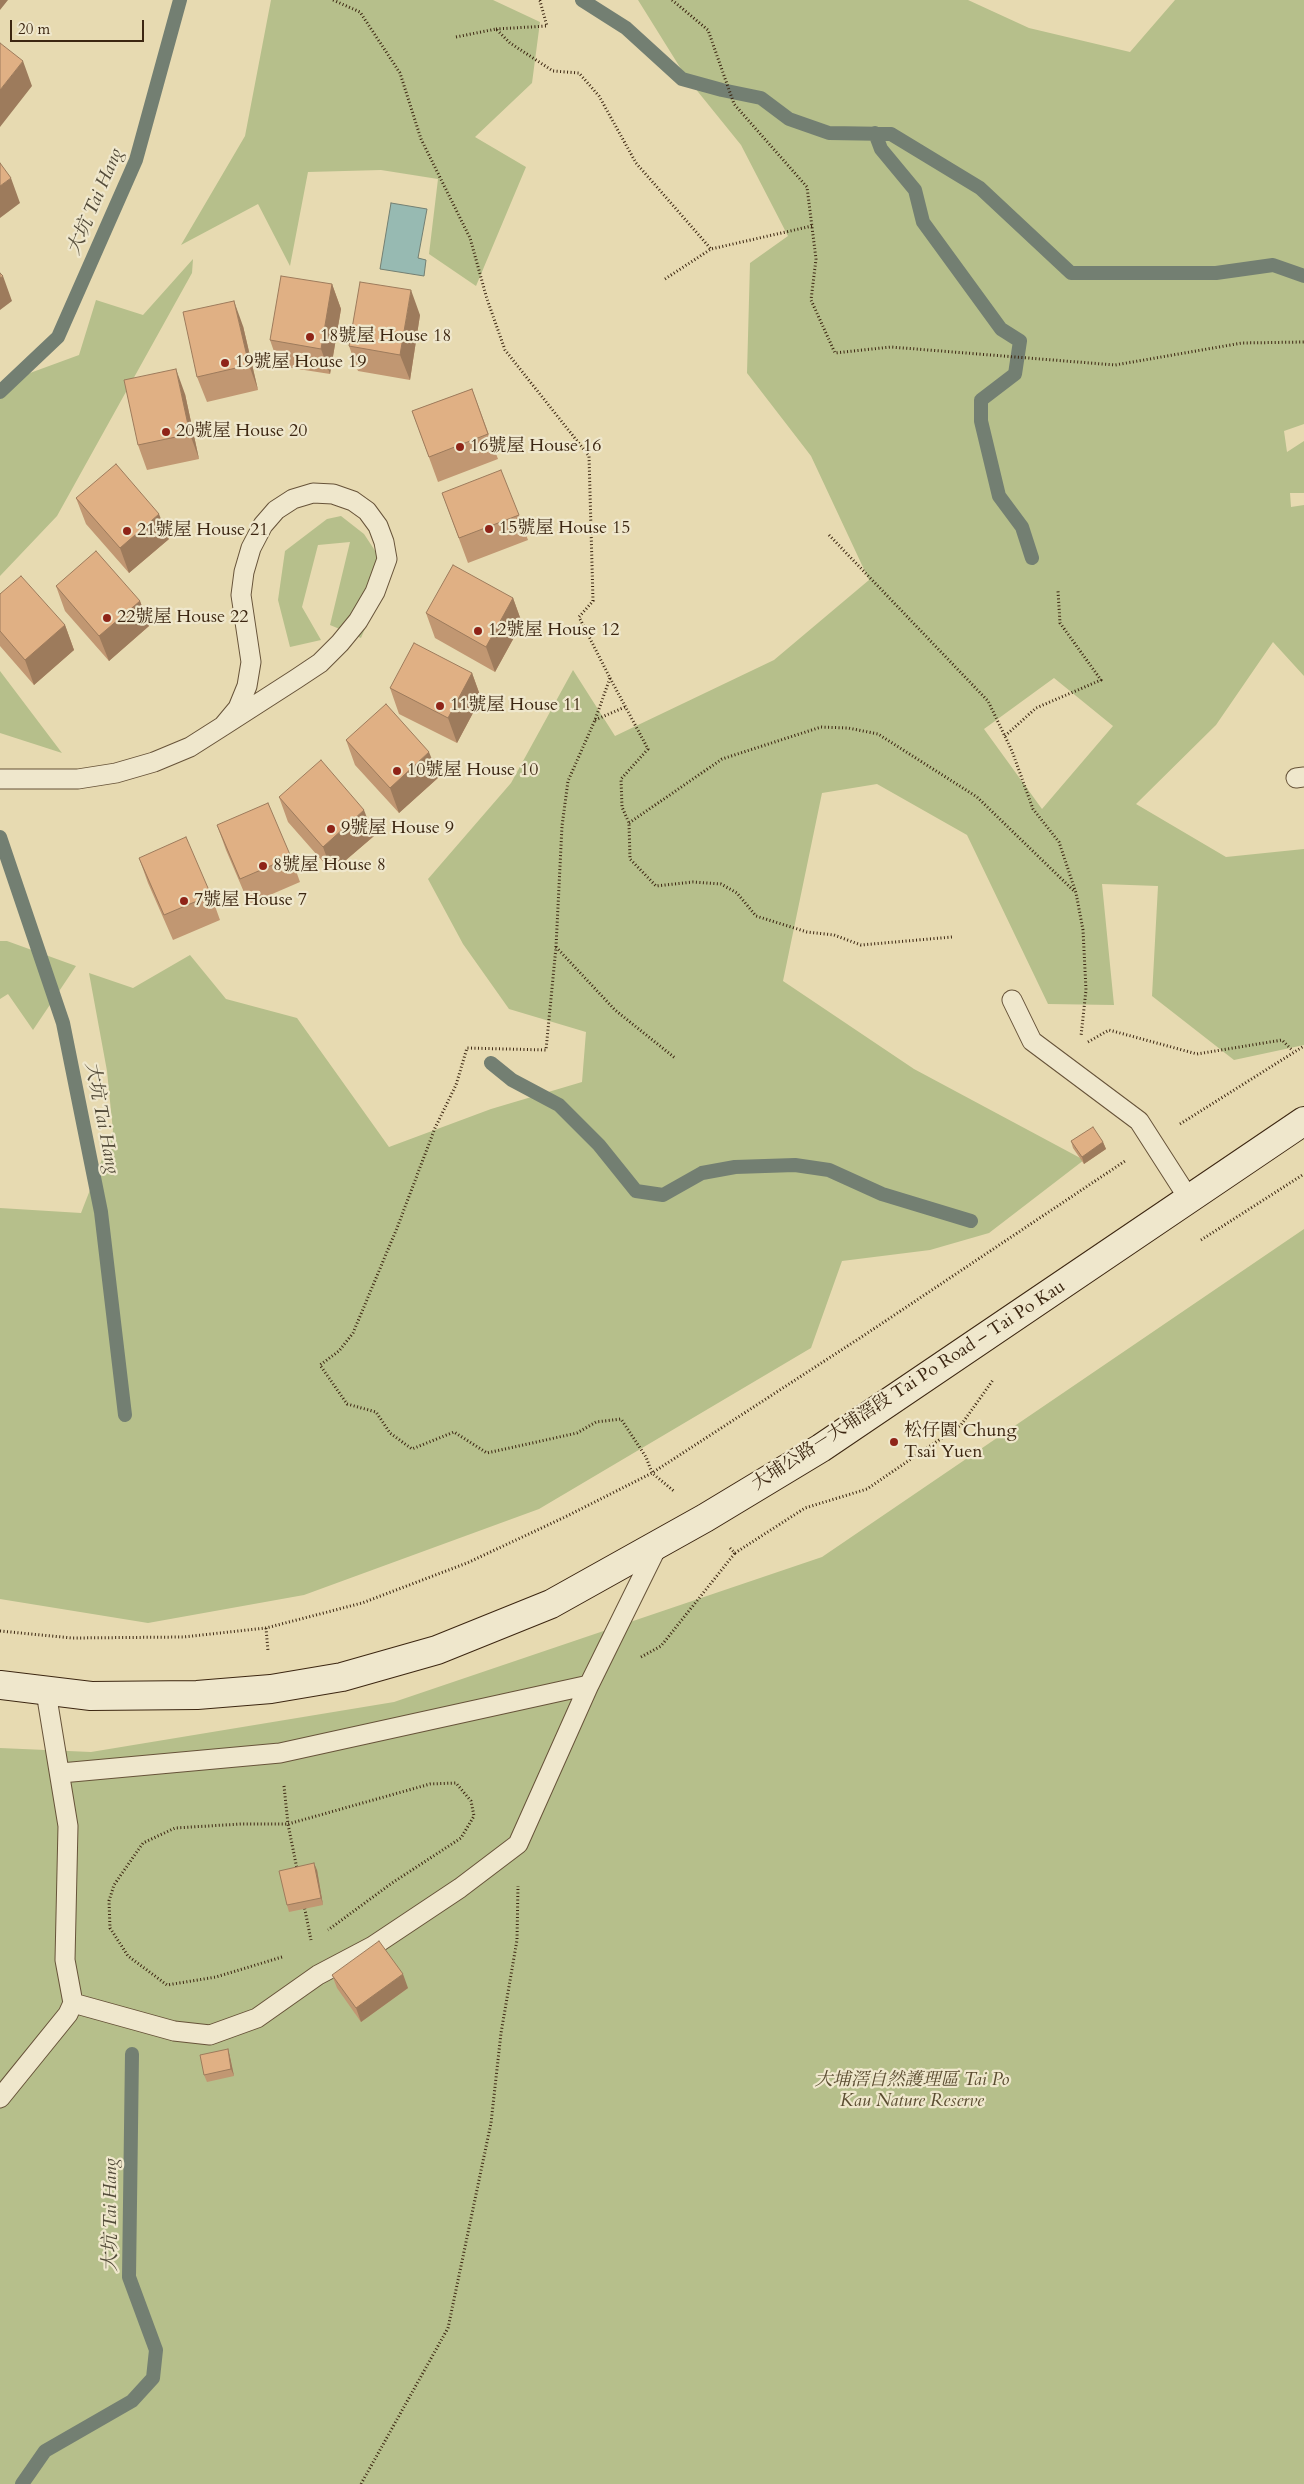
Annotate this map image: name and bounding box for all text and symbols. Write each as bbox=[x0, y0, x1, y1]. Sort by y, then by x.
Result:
scale bar bbox=[12, 10, 146, 42]
text: 20 m bbox=[18, 19, 50, 39]
water label: 大坑 Tai Hang bbox=[63, 145, 129, 259]
place label: 18號屋 House 18 bbox=[320, 326, 451, 348]
marker: 18號屋 House 18 bbox=[304, 331, 316, 343]
place label: 19號屋 House 19 bbox=[235, 352, 366, 374]
marker: 19號屋 House 19 bbox=[219, 357, 231, 369]
place label: 20號屋 House 20 bbox=[176, 421, 307, 443]
marker: 20號屋 House 20 bbox=[160, 426, 172, 438]
place label: 16號屋 House 16 bbox=[470, 436, 601, 458]
marker: 16號屋 House 16 bbox=[454, 441, 466, 453]
place label: 15號屋 House 15 bbox=[499, 518, 630, 540]
place label: 21號屋 House 21 bbox=[137, 520, 268, 542]
marker: 15號屋 House 15 bbox=[483, 523, 495, 535]
marker: 21號屋 House 21 bbox=[121, 525, 133, 537]
place label: 22號屋 House 22 bbox=[117, 607, 248, 629]
marker: 22號屋 House 22 bbox=[101, 612, 113, 624]
place label: 12號屋 House 12 bbox=[488, 620, 619, 642]
marker: 12號屋 House 12 bbox=[472, 625, 484, 637]
place label: 11號屋 House 11 bbox=[450, 695, 581, 717]
marker: 11號屋 House 11 bbox=[434, 700, 446, 712]
place label: 10號屋 House 10 bbox=[407, 760, 538, 782]
marker: 10號屋 House 10 bbox=[391, 765, 403, 777]
place label: 9號屋 House 9 bbox=[341, 818, 454, 840]
marker: 9號屋 House 9 bbox=[325, 823, 337, 835]
place label: 8號屋 House 8 bbox=[273, 855, 386, 877]
marker: 8號屋 House 8 bbox=[257, 860, 269, 872]
place label: 7號屋 House 7 bbox=[194, 890, 307, 912]
marker: 7號屋 House 7 bbox=[178, 895, 190, 907]
water label: 大坑 Tai Hang bbox=[79, 1060, 123, 1176]
street label: 大埔公路－大埔滘段 Tai Po Road – Tai Po Kau bbox=[748, 1276, 1070, 1496]
place label: 松仔園 Chung Tsai Yuen bbox=[904, 1421, 1017, 1464]
marker: 松仔園 Chung Tsai Yuen bbox=[888, 1436, 900, 1448]
park label: 大埔滘自然護理區 Tai Po Kau Nature Reserve bbox=[815, 2070, 1009, 2112]
water label: 大坑 Tai Hang bbox=[101, 2158, 123, 2272]

